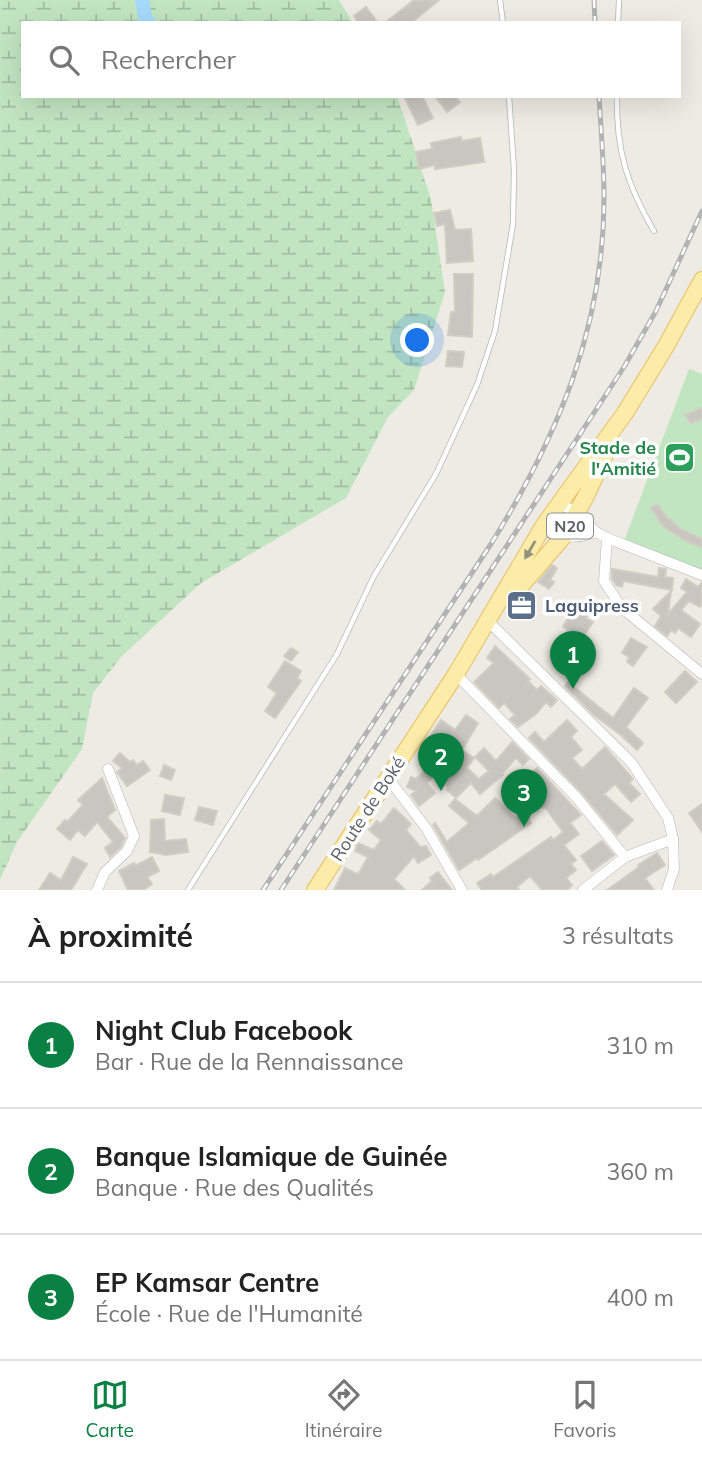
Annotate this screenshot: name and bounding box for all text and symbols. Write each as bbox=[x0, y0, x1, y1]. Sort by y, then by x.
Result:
search box bbox=[21, 21, 681, 98]
icon: search bbox=[45, 41, 83, 79]
text: Rechercher bbox=[101, 43, 236, 76]
your location bbox=[400, 323, 434, 357]
place label: Stade de l'Amitié bbox=[580, 436, 656, 480]
sports icon: Stade de l'Amitié bbox=[662, 441, 696, 475]
road number: N20 bbox=[547, 513, 593, 538]
one-way arrow bbox=[524, 540, 536, 559]
office icon: Laguipress bbox=[505, 589, 539, 623]
place label: Laguipress bbox=[545, 594, 639, 617]
pin: 1 bbox=[550, 631, 596, 689]
pin: 2 bbox=[418, 733, 464, 791]
street label: Route de Boké bbox=[325, 752, 410, 865]
pin: 3 bbox=[501, 769, 547, 827]
text: À proximité bbox=[28, 917, 193, 955]
text: 3 résultats bbox=[562, 921, 674, 950]
text: Night Club Facebook bbox=[95, 1014, 352, 1047]
text: 1 bbox=[44, 1031, 58, 1060]
text: 310 m bbox=[606, 1031, 674, 1060]
text: Bar · Rue de la Rennaissance bbox=[95, 1047, 404, 1076]
text: Banque Islamique de Guinée bbox=[95, 1140, 447, 1173]
text: 2 bbox=[44, 1157, 58, 1186]
text: 360 m bbox=[606, 1157, 674, 1186]
text: Banque · Rue des Qualités bbox=[95, 1173, 374, 1202]
text: EP Kamsar Centre bbox=[95, 1266, 319, 1299]
text: 3 bbox=[44, 1283, 58, 1312]
text: 400 m bbox=[606, 1283, 674, 1312]
text: École · Rue de l'Humanité bbox=[95, 1299, 363, 1328]
tab: Carte bbox=[85, 1376, 134, 1442]
tab: Itinéraire bbox=[305, 1376, 382, 1442]
tab: Favoris bbox=[553, 1376, 616, 1442]

